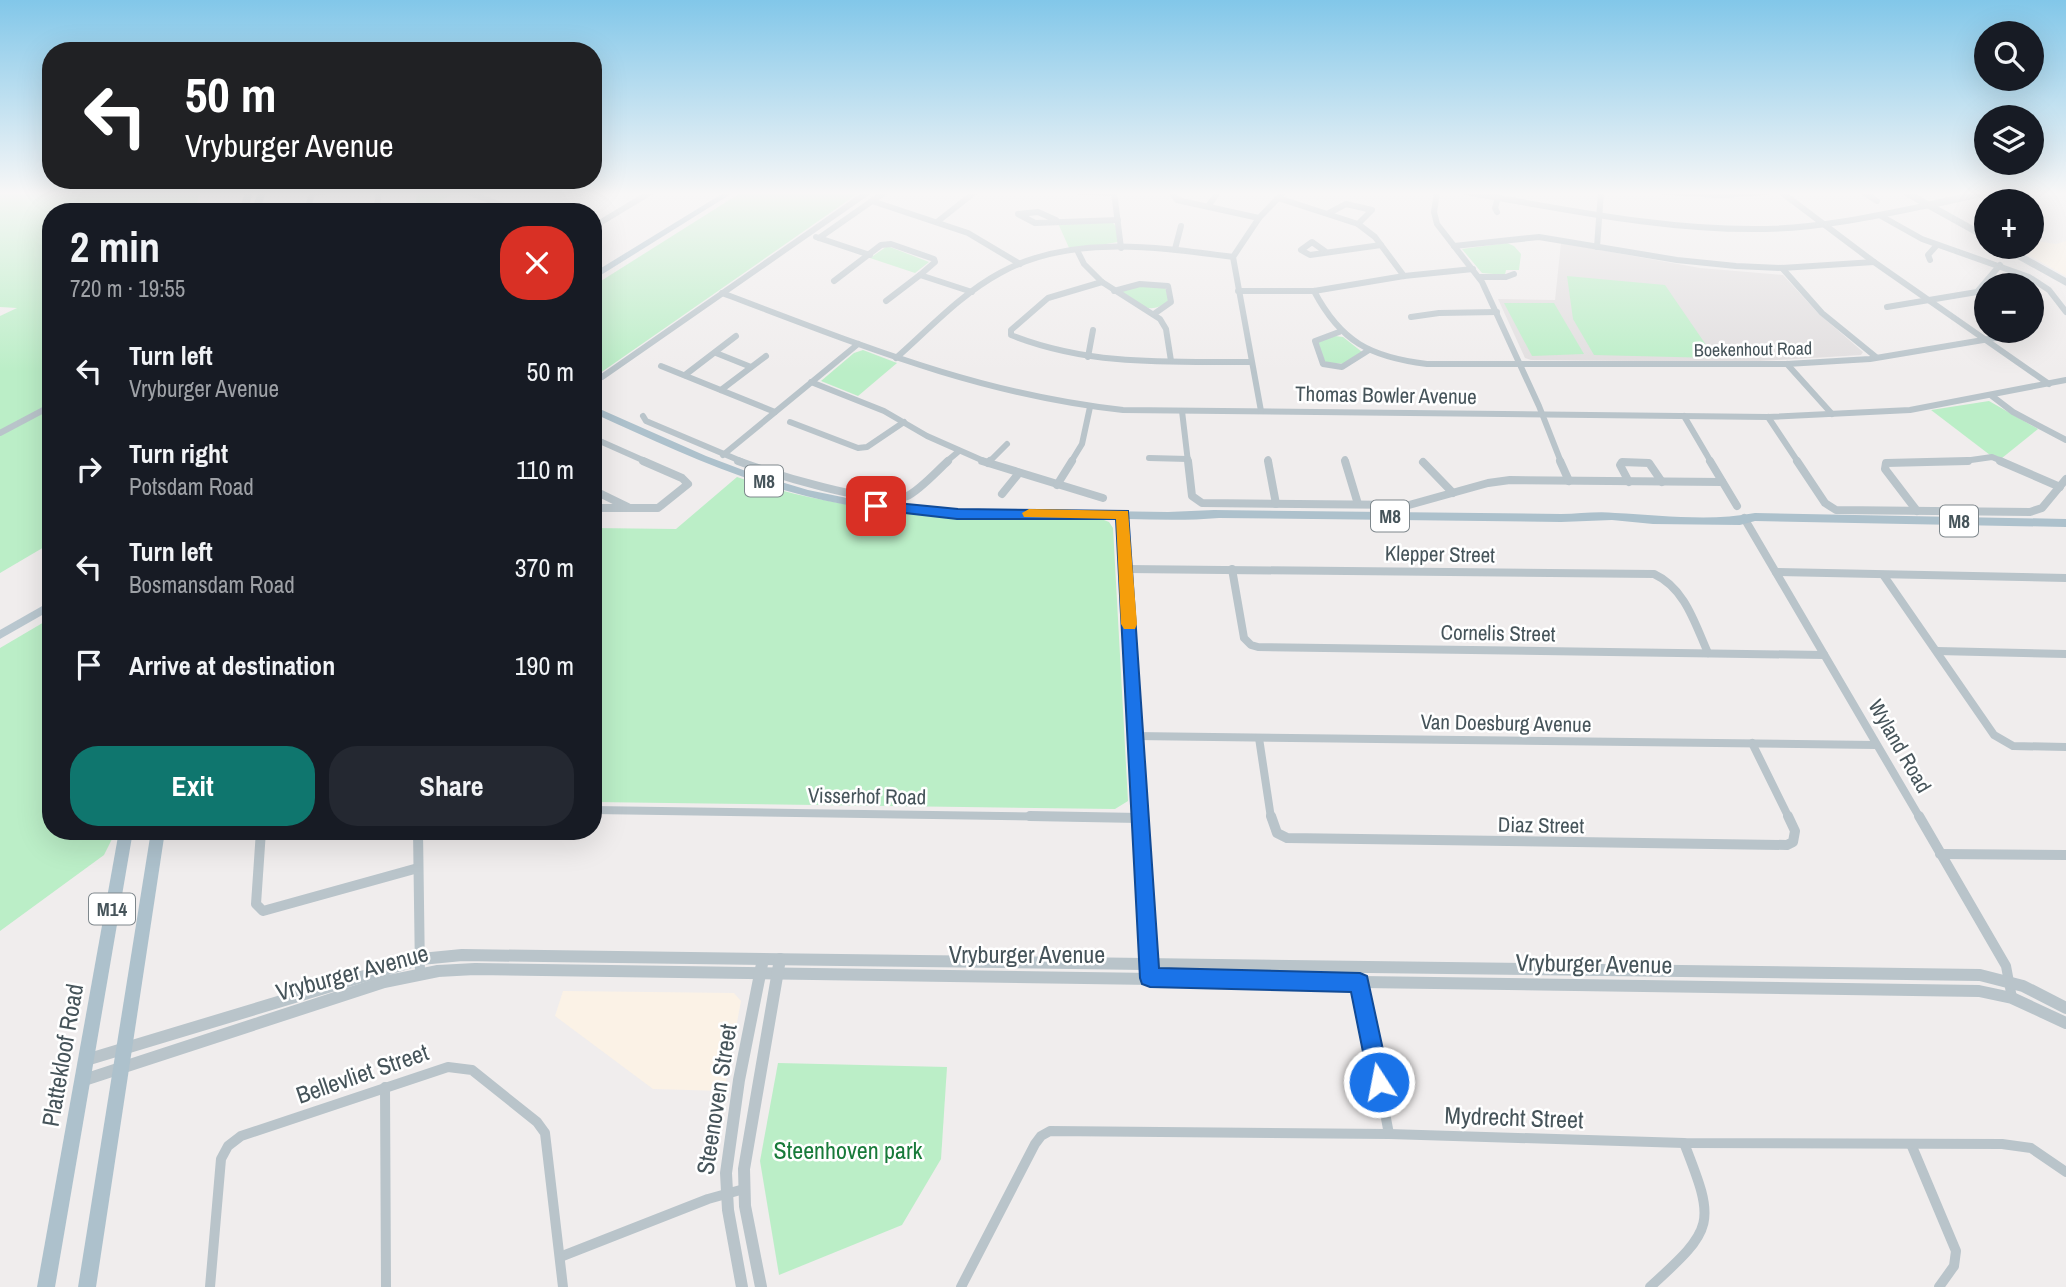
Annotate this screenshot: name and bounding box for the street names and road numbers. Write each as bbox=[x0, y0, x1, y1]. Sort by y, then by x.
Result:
street label: Boekenhout Road bbox=[1694, 335, 1812, 363]
street label: Thomas Bowler Avenue bbox=[1295, 379, 1477, 411]
road number: M8 bbox=[745, 466, 783, 496]
road number: M8 bbox=[1371, 500, 1409, 531]
road number: M8 bbox=[1940, 506, 1978, 536]
street label: Klepper Street bbox=[1385, 539, 1495, 569]
street label: Cornelis Street bbox=[1440, 617, 1556, 649]
street label: Wyland Road bbox=[1862, 694, 1938, 798]
street label: Van Doesburg Avenue bbox=[1420, 707, 1592, 739]
street label: Visserhof Road bbox=[808, 780, 926, 812]
street label: Diaz Street bbox=[1498, 810, 1585, 840]
road number: M14 bbox=[89, 894, 135, 925]
street label: Vryburger Avenue bbox=[272, 936, 432, 1008]
street label: Vryburger Avenue bbox=[949, 938, 1105, 970]
street label: Vryburger Avenue bbox=[1515, 946, 1673, 980]
street label: Plattekloof Road bbox=[34, 981, 90, 1129]
street label: Steenoven Street bbox=[688, 1021, 744, 1177]
street label: Bellevliet Street bbox=[292, 1035, 433, 1111]
street label: Mydrecht Street bbox=[1444, 1099, 1584, 1135]

